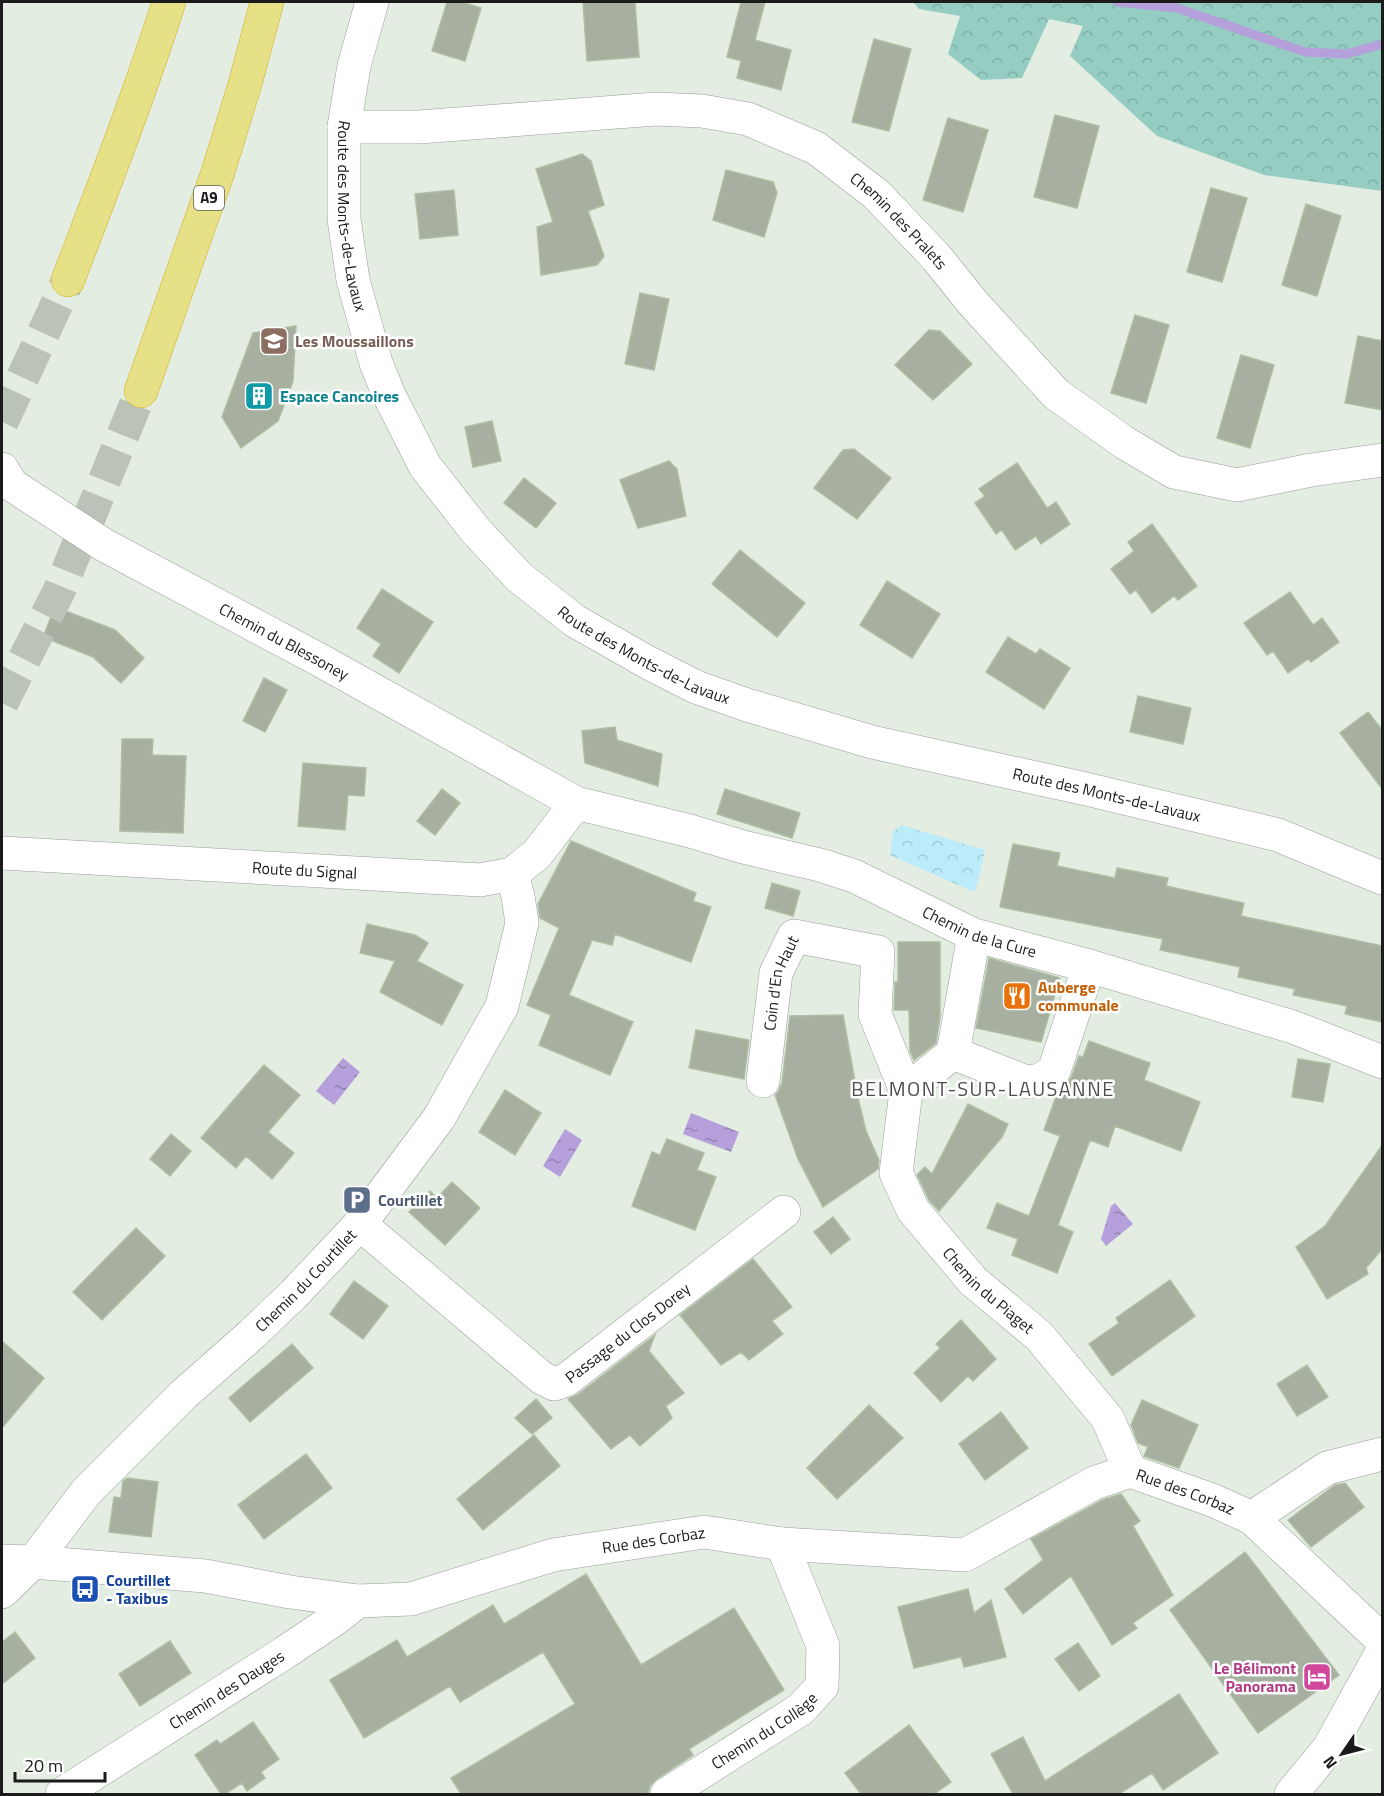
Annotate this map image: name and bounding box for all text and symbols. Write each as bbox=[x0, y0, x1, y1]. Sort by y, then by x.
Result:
street label: Route des Monts-de-Lavaux bbox=[332, 119, 373, 314]
street label: Chemin des Pralets bbox=[845, 166, 953, 275]
road number: A9 bbox=[194, 186, 224, 210]
school or university icon: Les Moussaillons bbox=[258, 325, 290, 357]
place label: Les Moussaillons bbox=[295, 329, 414, 353]
building icon: Espace Cancoires bbox=[243, 380, 275, 412]
place label: Espace Cancoires bbox=[280, 384, 399, 408]
street label: Chemin du Blessoney bbox=[215, 597, 354, 686]
street label: Route des Monts-de-Lavaux bbox=[553, 600, 733, 710]
street label: Route des Monts-de-Lavaux bbox=[1011, 761, 1203, 828]
street label: Route du Signal bbox=[251, 855, 358, 885]
street label: Chemin de la Cure bbox=[918, 899, 1039, 963]
street label: Coin d'En Haut bbox=[757, 931, 805, 1032]
place label: Auberge communale bbox=[1038, 975, 1119, 1017]
restaurant icon: Auberge communale bbox=[1001, 980, 1033, 1012]
district label: BELMONT-SUR-LAUSANNE bbox=[851, 1073, 1115, 1104]
parking icon: Courtillet bbox=[341, 1184, 373, 1216]
place label: Courtillet bbox=[378, 1188, 443, 1212]
street label: Chemin du Courtillet bbox=[249, 1223, 362, 1337]
street label: Chemin du Piaget bbox=[937, 1242, 1040, 1340]
street label: Passage du Clos Dorey bbox=[560, 1276, 695, 1389]
street label: Rue des Corbaz bbox=[1133, 1462, 1239, 1521]
street label: Rue des Corbaz bbox=[600, 1520, 707, 1559]
place label: Courtillet - Taxibus bbox=[106, 1568, 171, 1610]
bus stop icon: Courtillet - Taxibus bbox=[69, 1573, 101, 1605]
street label: Chemin des Dauges bbox=[164, 1644, 289, 1735]
place label: Le Bélimont Panorama bbox=[1214, 1656, 1296, 1698]
hotel icon: Le Bélimont Panorama bbox=[1301, 1661, 1333, 1693]
street label: Chemin du Collège bbox=[706, 1687, 823, 1775]
north arrow bbox=[1312, 1724, 1372, 1784]
scale bar bbox=[15, 1745, 105, 1783]
text: N bbox=[1317, 1751, 1343, 1774]
text: 20 m bbox=[24, 1752, 63, 1779]

